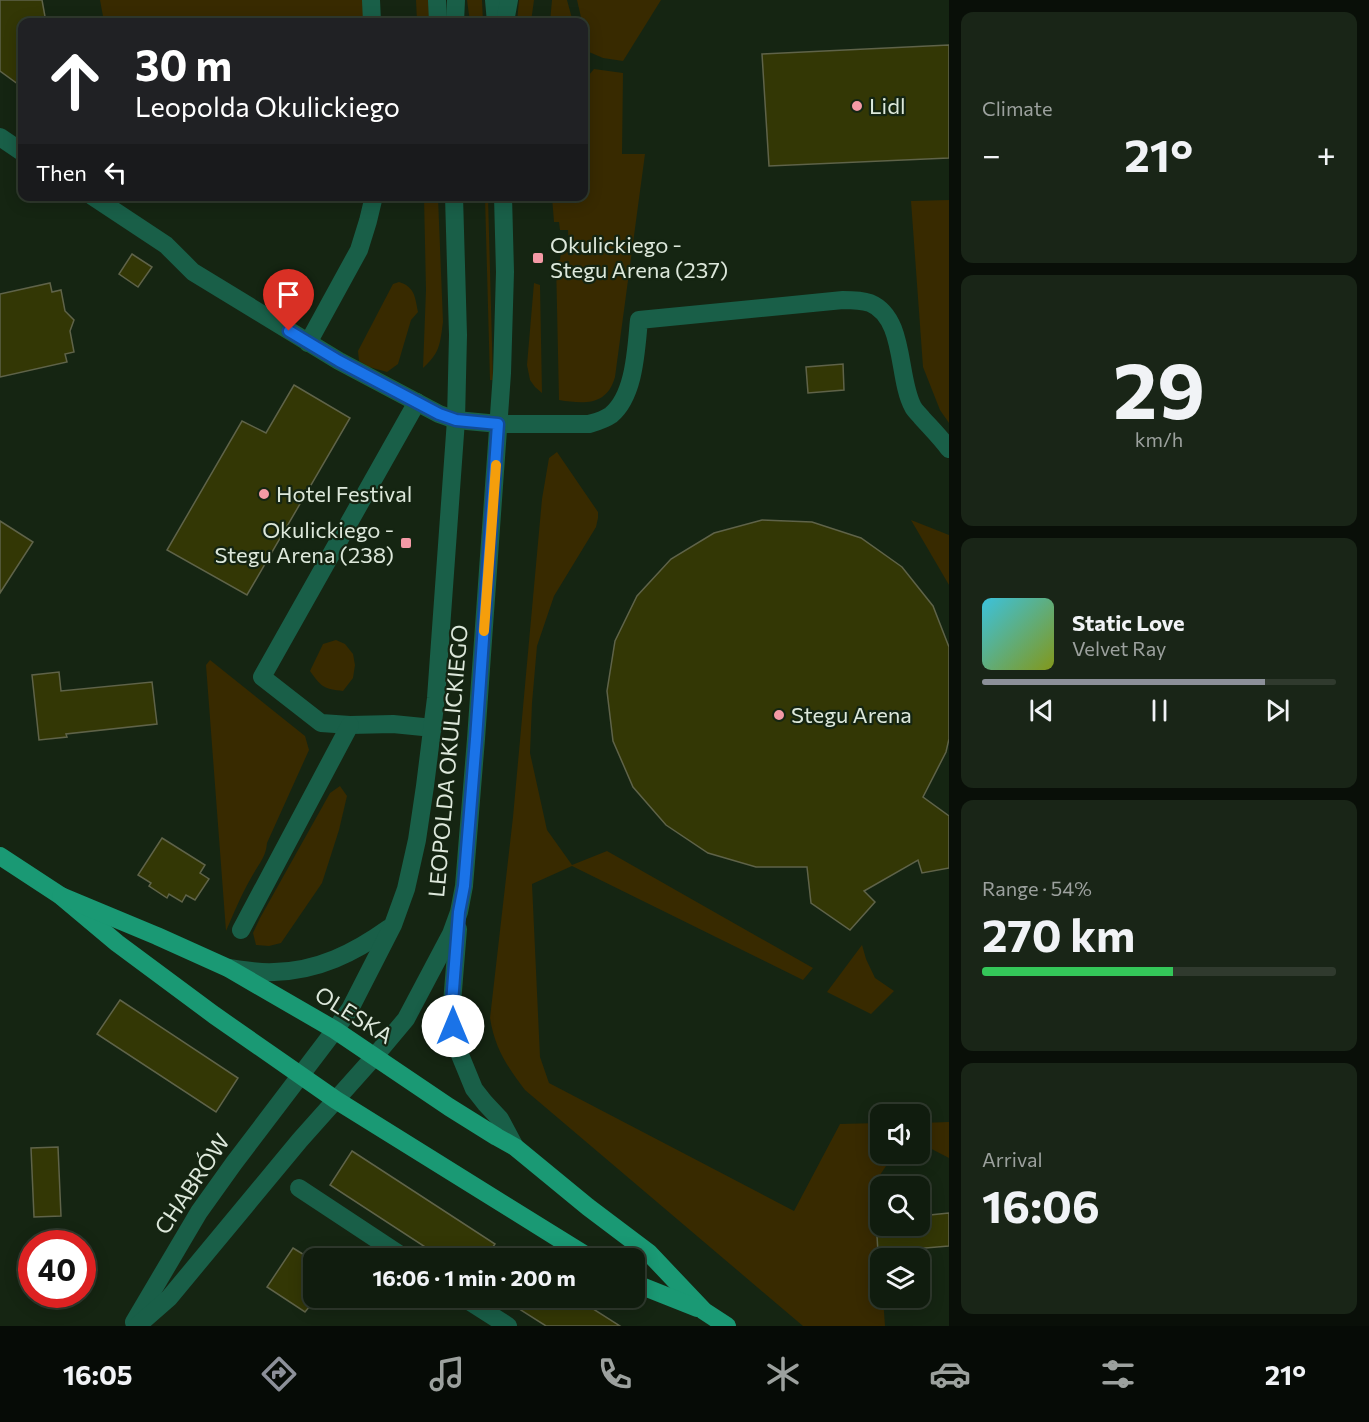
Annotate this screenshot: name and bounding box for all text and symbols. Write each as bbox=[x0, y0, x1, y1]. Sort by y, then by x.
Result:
text: 30 m bbox=[135, 38, 232, 90]
icon: ahead bbox=[36, 42, 114, 120]
text: Leopolda Okulickiego bbox=[135, 90, 400, 123]
place label: Lidl bbox=[869, 92, 906, 119]
text: Climate bbox=[982, 96, 1052, 120]
marker: Lidl bbox=[850, 99, 864, 113]
text: 21° bbox=[1124, 126, 1193, 181]
text: − bbox=[982, 133, 1001, 174]
text: + bbox=[1317, 133, 1336, 174]
icon: left bbox=[99, 156, 132, 189]
text: Then bbox=[36, 159, 87, 186]
place label: Okulickiego - Stegu Arena (237) bbox=[550, 231, 728, 283]
marker: Okulickiego - Stegu Arena (237) bbox=[531, 251, 545, 265]
pin bbox=[263, 269, 314, 331]
icon: arrive bbox=[272, 278, 305, 311]
text: 29 bbox=[1113, 340, 1205, 435]
text: km/h bbox=[1135, 427, 1183, 451]
place label: Hotel Festival bbox=[276, 480, 412, 507]
marker: Hotel Festival bbox=[257, 487, 271, 501]
place label: Okulickiego - Stegu Arena (238) bbox=[215, 516, 394, 568]
marker: Okulickiego - Stegu Arena (238) bbox=[399, 536, 413, 550]
text: Static Love bbox=[1072, 609, 1185, 636]
street label: LEOPOLDA OKULICKIEGO bbox=[422, 623, 473, 898]
text: Velvet Ray bbox=[1072, 636, 1166, 660]
icon: previous bbox=[1025, 694, 1058, 727]
icon: pause bbox=[1143, 694, 1176, 727]
icon: next bbox=[1261, 694, 1294, 727]
place label: Stegu Arena bbox=[791, 701, 912, 728]
marker: Stegu Arena bbox=[772, 708, 786, 722]
text: Range · 54% bbox=[982, 876, 1092, 900]
text: 270 km bbox=[982, 906, 1135, 961]
street label: OLESKA bbox=[310, 980, 398, 1049]
position arrow bbox=[421, 994, 485, 1058]
map controls bbox=[870, 1104, 930, 1308]
button: sound bbox=[870, 1104, 930, 1164]
street label: CHABRÓW bbox=[148, 1128, 235, 1239]
text: Arrival bbox=[982, 1147, 1043, 1171]
button: search bbox=[870, 1176, 930, 1236]
text: 16:06 bbox=[982, 1177, 1100, 1232]
speed limit sign: 40 bbox=[18, 1230, 96, 1308]
button: layers bbox=[870, 1248, 930, 1308]
text: 16:06 · 1 min · 200 m bbox=[372, 1264, 576, 1291]
icon: directions bbox=[258, 1353, 300, 1395]
icon: music bbox=[426, 1353, 468, 1395]
icon: phone bbox=[594, 1353, 636, 1395]
icon: climate bbox=[762, 1353, 804, 1395]
icon: car bbox=[929, 1353, 971, 1395]
icon: filters bbox=[1097, 1353, 1139, 1395]
text: 16:05 bbox=[63, 1358, 133, 1391]
text: 21° bbox=[1265, 1358, 1306, 1391]

